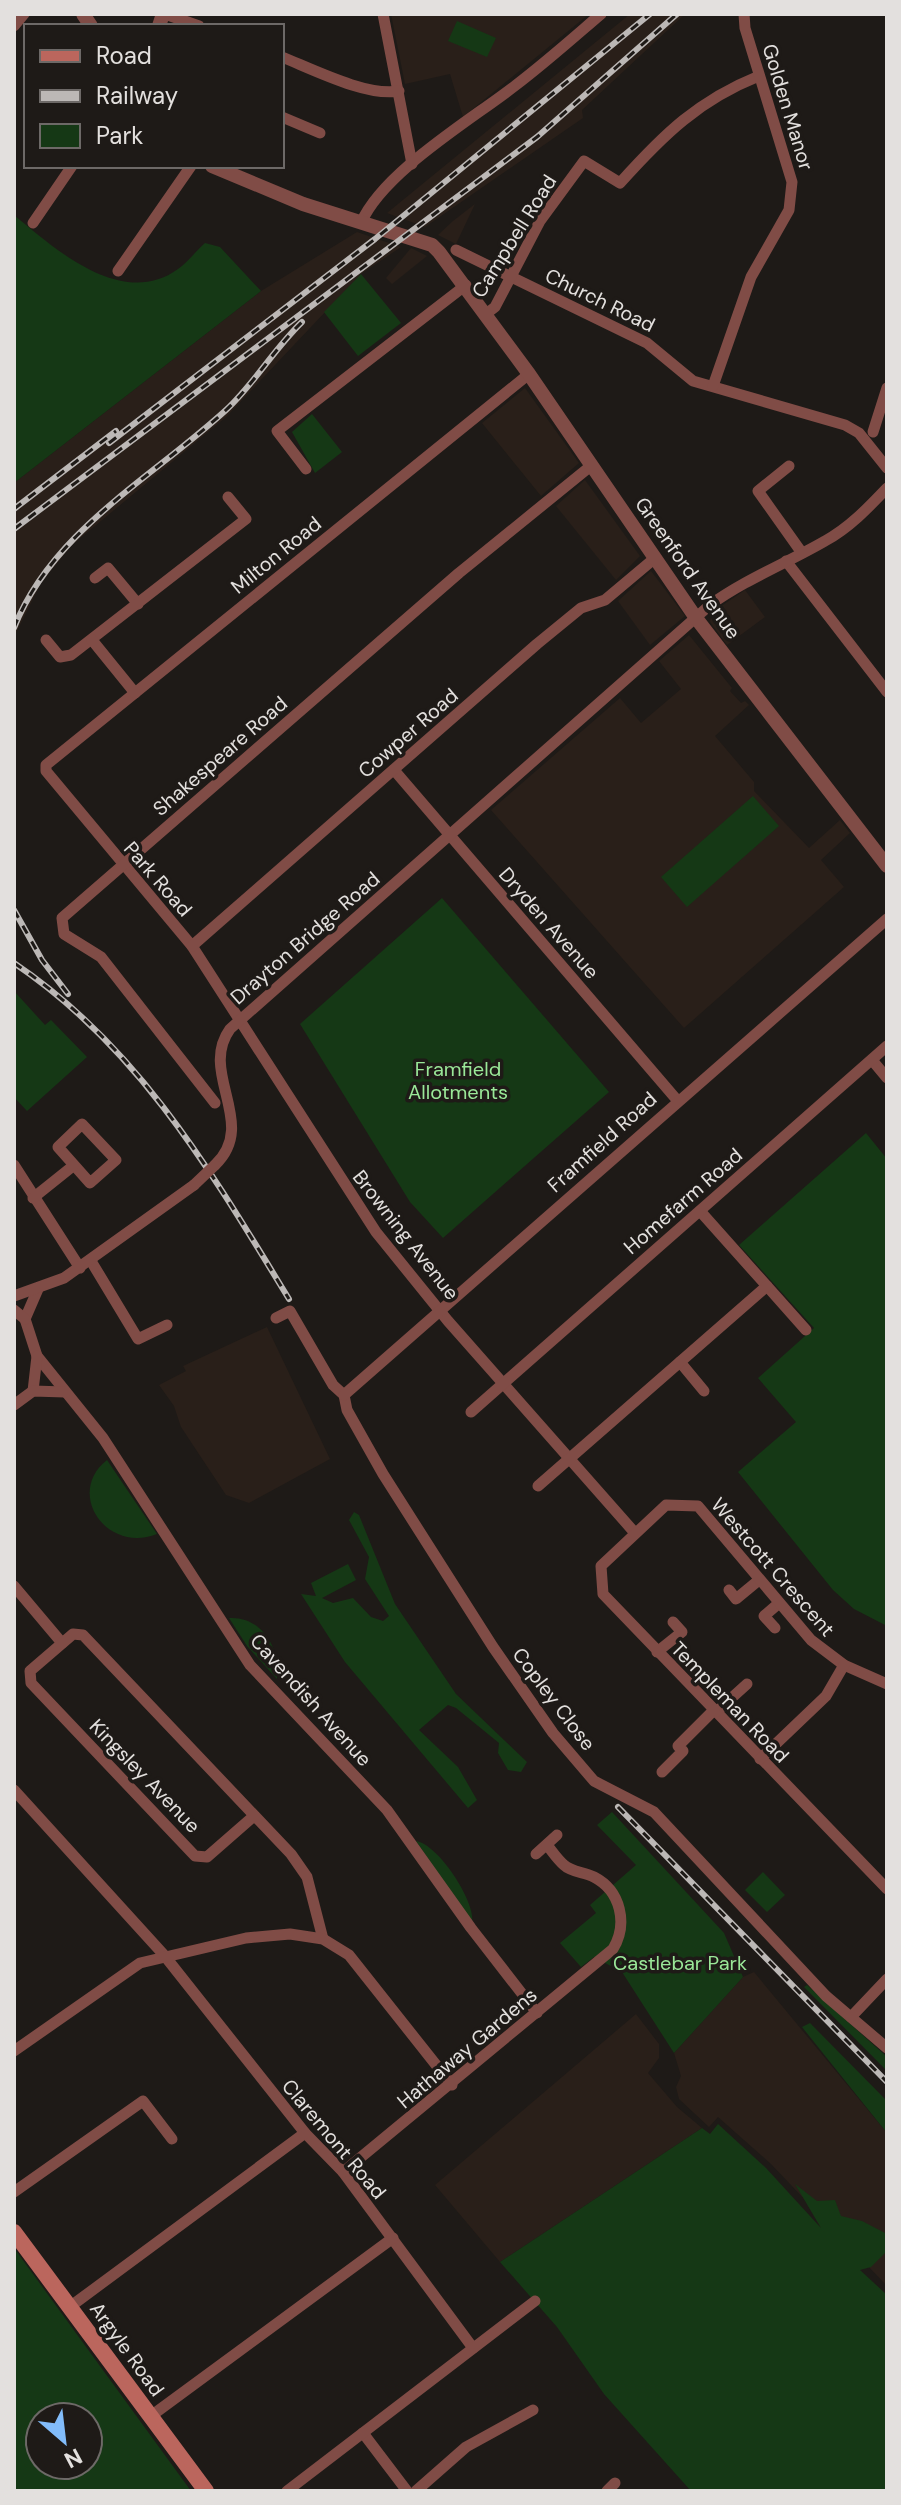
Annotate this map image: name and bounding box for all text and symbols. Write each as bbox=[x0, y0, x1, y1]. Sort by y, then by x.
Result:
legend bbox=[24, 24, 284, 168]
text: Road bbox=[96, 40, 152, 71]
street label: Golden Manor bbox=[756, 41, 820, 173]
text: Railway bbox=[96, 80, 178, 111]
text: Park bbox=[96, 120, 143, 151]
street label: Campbell Road bbox=[466, 170, 562, 302]
street label: Church Road bbox=[541, 262, 659, 338]
street label: Greenford Avenue bbox=[629, 492, 747, 644]
street label: Milton Road bbox=[226, 511, 326, 599]
street label: Cowper Road bbox=[353, 682, 463, 784]
street label: Shakespeare Road bbox=[147, 691, 293, 821]
street label: Park Road bbox=[118, 836, 198, 922]
street label: Dryden Avenue bbox=[493, 862, 605, 984]
street label: Drayton Bridge Road bbox=[225, 866, 385, 1010]
park label: Framfield Allotments bbox=[408, 1056, 508, 1105]
street label: Framfield Road bbox=[542, 1086, 662, 1198]
street label: Homefarm Road bbox=[618, 1142, 748, 1260]
street label: Browning Avenue bbox=[347, 1165, 465, 1305]
street label: Westcott Crescent bbox=[706, 1492, 841, 1642]
street label: Cavendish Avenue bbox=[244, 1628, 378, 1772]
street label: Templeman Road bbox=[665, 1636, 795, 1768]
street label: Copley Close bbox=[507, 1642, 601, 1756]
street label: Kingsley Avenue bbox=[84, 1713, 206, 1839]
park label: Castlebar Park bbox=[613, 1950, 747, 1976]
street label: Hathaway Gardens bbox=[392, 1982, 542, 2114]
street label: Claremont Road bbox=[276, 2074, 392, 2204]
street label: Argyle Road bbox=[84, 2297, 170, 2401]
north arrow bbox=[24, 2401, 104, 2481]
text: N bbox=[59, 2442, 87, 2475]

